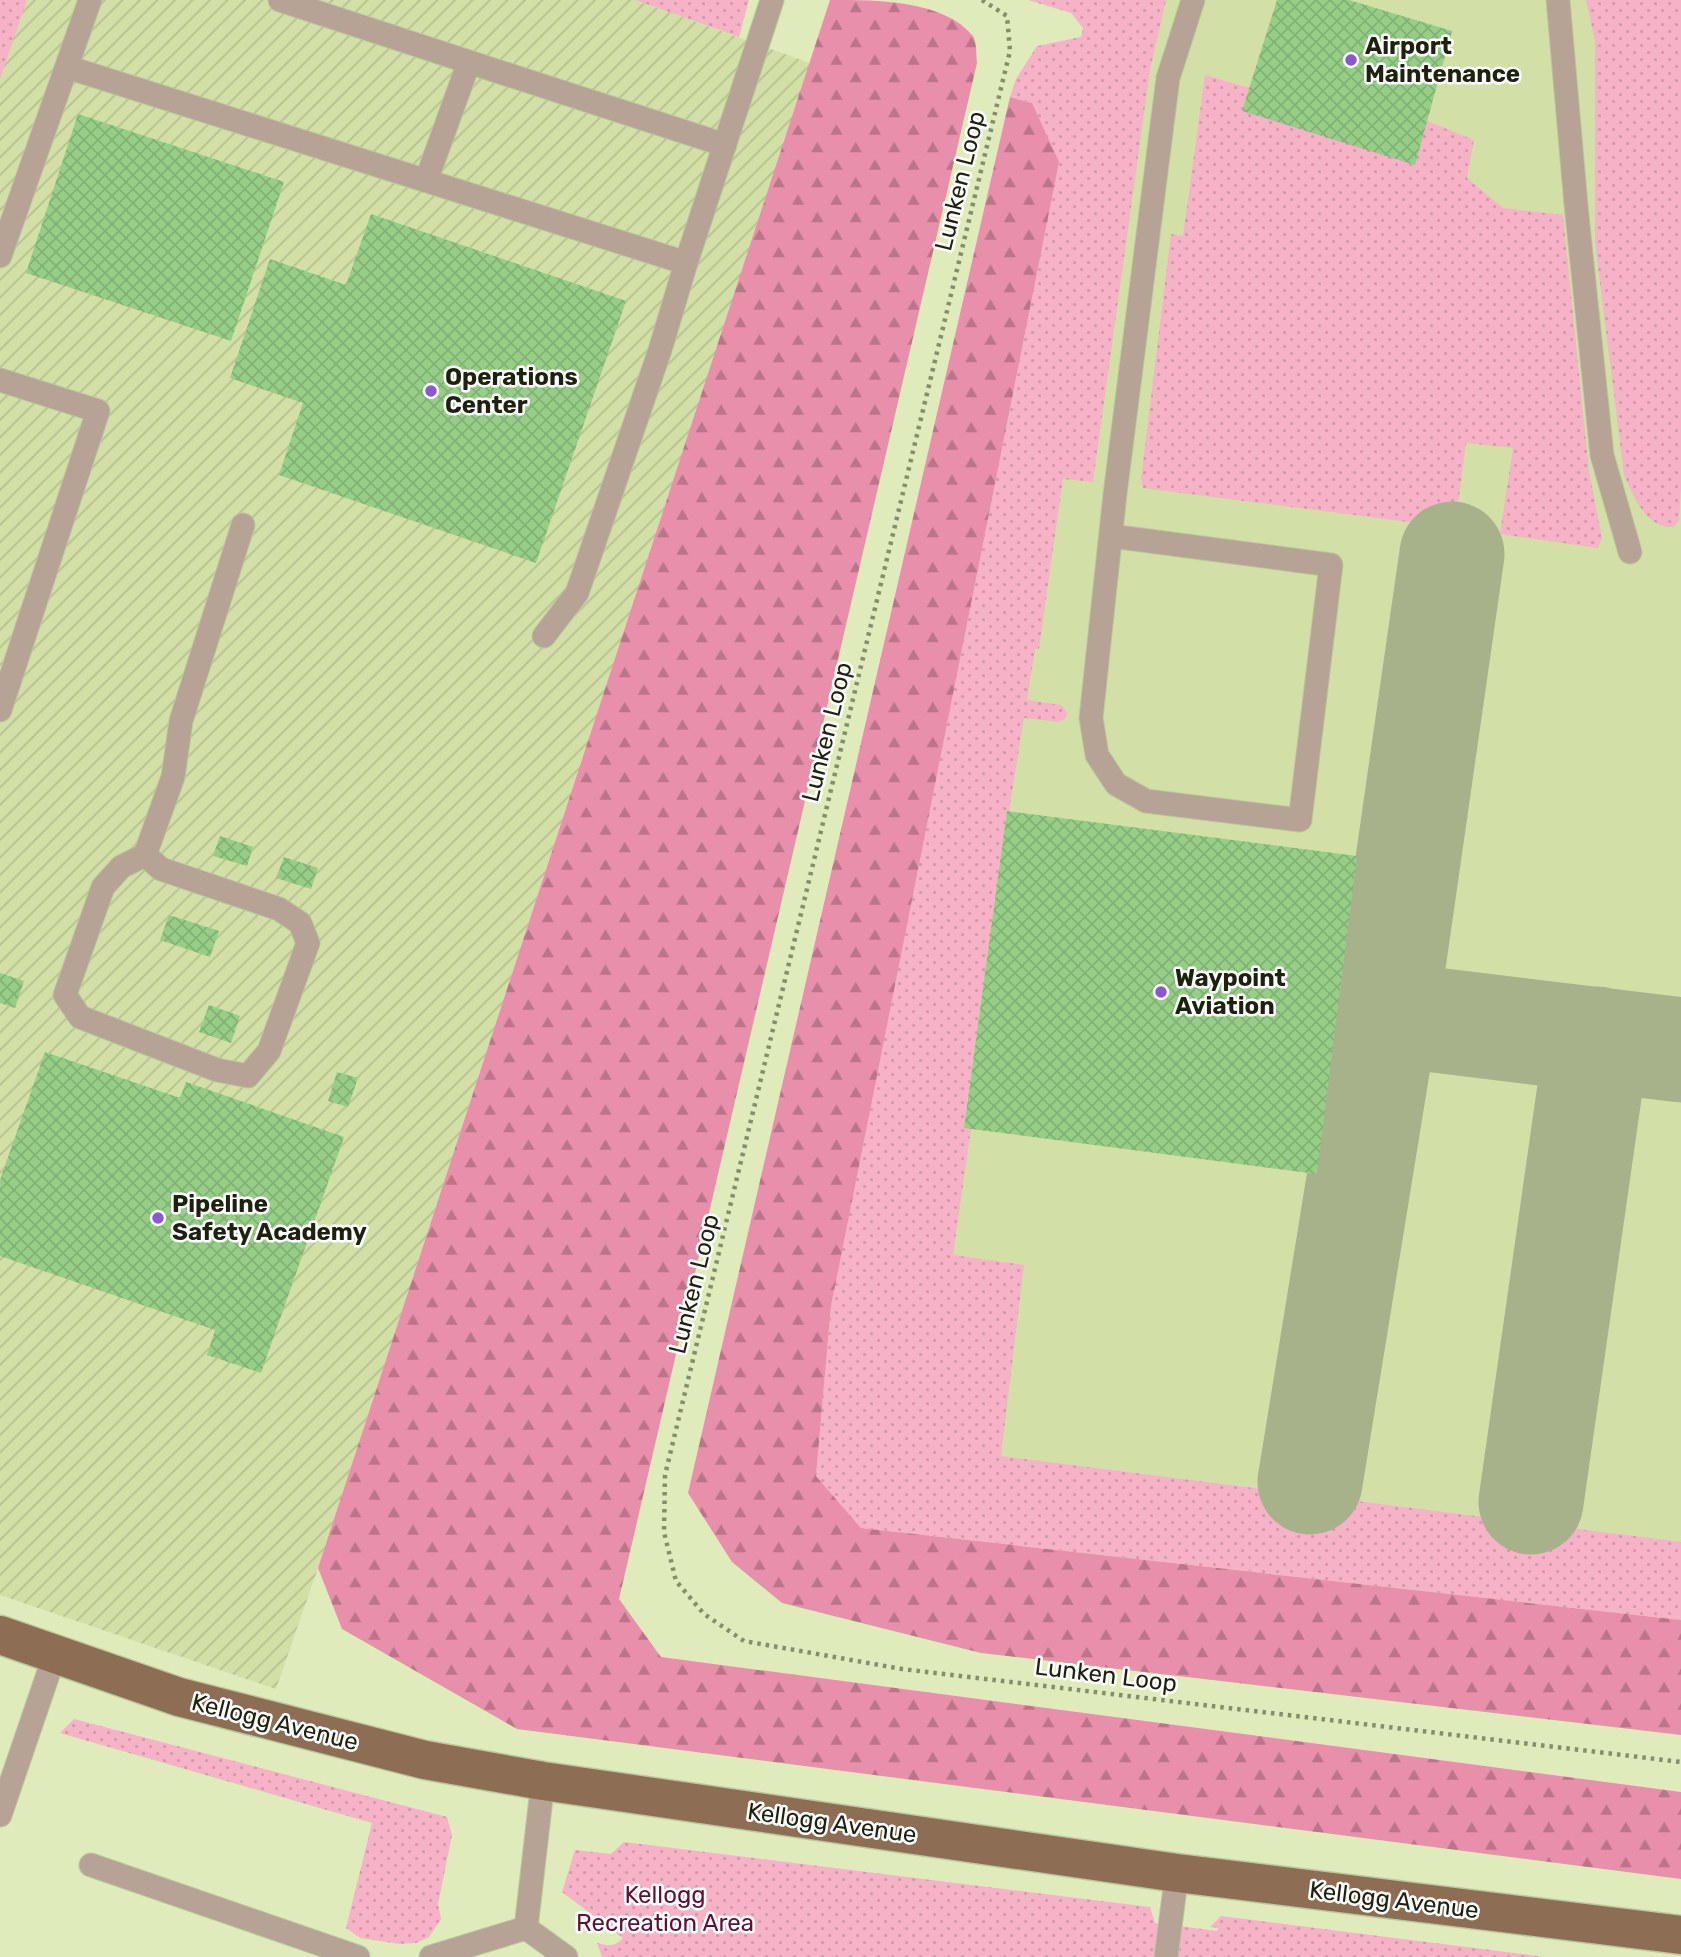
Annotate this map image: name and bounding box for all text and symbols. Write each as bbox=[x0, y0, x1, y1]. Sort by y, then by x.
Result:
place label: Airport Maintenance bbox=[1365, 32, 1520, 88]
marker: Airport Maintenance bbox=[1343, 52, 1359, 68]
street label: Lunken Loop bbox=[929, 108, 991, 254]
place label: Operations Center bbox=[445, 363, 578, 419]
marker: Operations Center bbox=[423, 383, 439, 399]
street label: Lunken Loop bbox=[796, 659, 858, 805]
place label: Waypoint Aviation bbox=[1175, 964, 1286, 1020]
marker: Waypoint Aviation bbox=[1153, 984, 1169, 1000]
place label: Pipeline Safety Academy bbox=[172, 1190, 367, 1246]
marker: Pipeline Safety Academy bbox=[150, 1210, 166, 1226]
street label: Lunken Loop bbox=[663, 1211, 725, 1357]
street label: Lunken Loop bbox=[1033, 1652, 1179, 1698]
street label: Kellogg Avenue bbox=[189, 1688, 361, 1756]
street label: Kellogg Avenue bbox=[746, 1797, 918, 1849]
street label: Kellogg Avenue bbox=[1308, 1876, 1480, 1924]
park label: Kellogg Recreation Area bbox=[576, 1881, 754, 1937]

